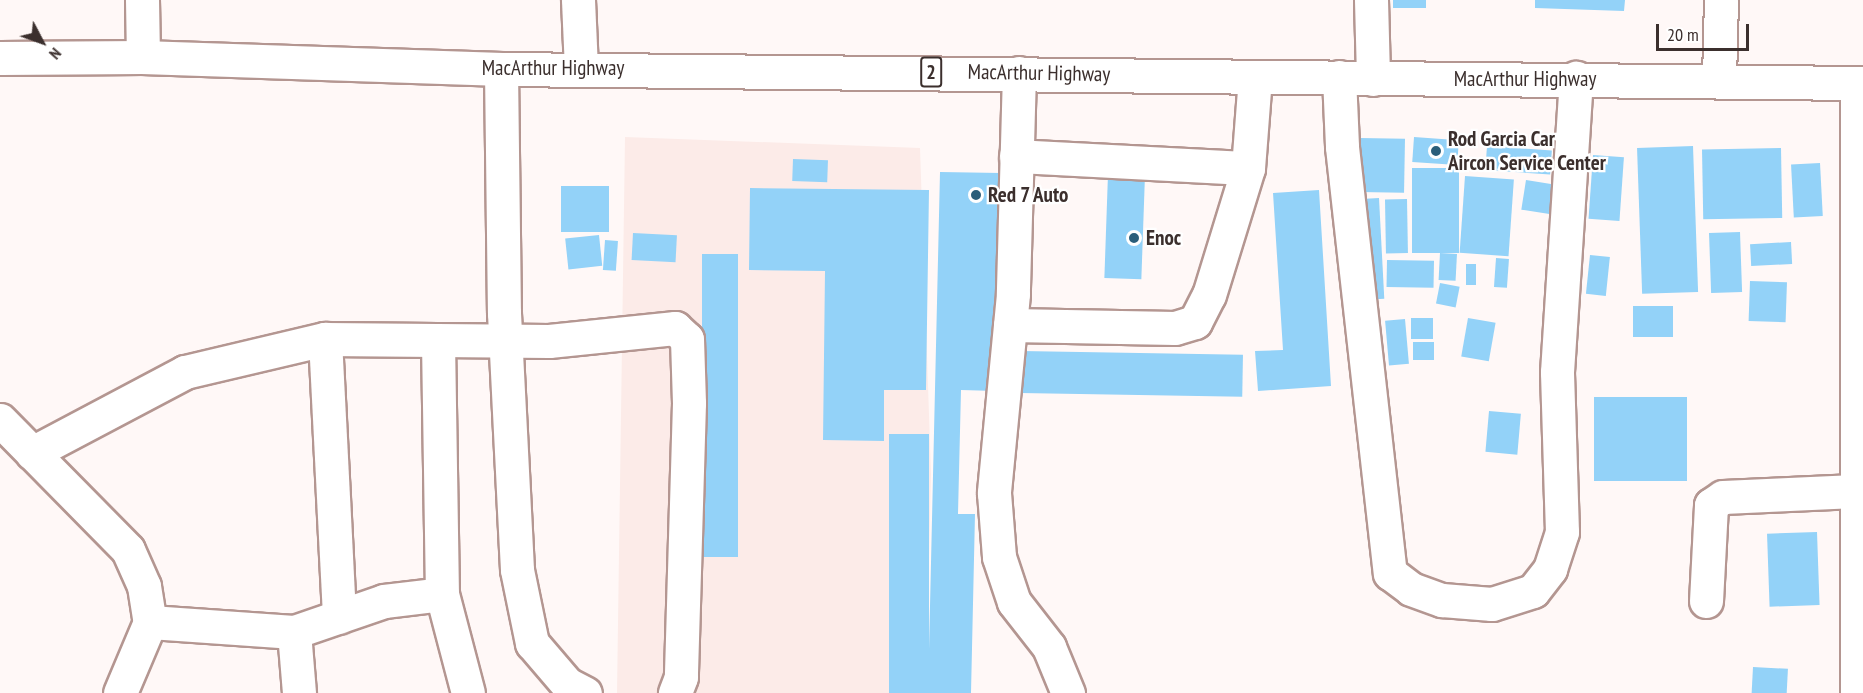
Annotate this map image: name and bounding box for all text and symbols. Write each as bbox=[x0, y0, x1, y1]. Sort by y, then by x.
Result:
north arrow bbox=[12, 12, 72, 72]
scale bar bbox=[1659, 12, 1752, 50]
text: 20 m bbox=[1667, 23, 1699, 46]
text: N bbox=[45, 44, 66, 64]
street label: MacArthur Highway bbox=[482, 55, 624, 81]
road number: 2 bbox=[919, 55, 943, 89]
street label: MacArthur Highway bbox=[967, 59, 1111, 87]
street label: MacArthur Highway bbox=[1454, 66, 1596, 92]
place label: Rod Garcia Car Aircon Service Center bbox=[1448, 126, 1606, 176]
marker: Rod Garcia Car Aircon Service Center bbox=[1429, 144, 1443, 158]
place label: Red 7 Auto bbox=[988, 182, 1070, 208]
marker: Red 7 Auto bbox=[969, 188, 983, 202]
place label: Enoc bbox=[1146, 225, 1181, 251]
marker: Enoc bbox=[1127, 231, 1141, 245]

